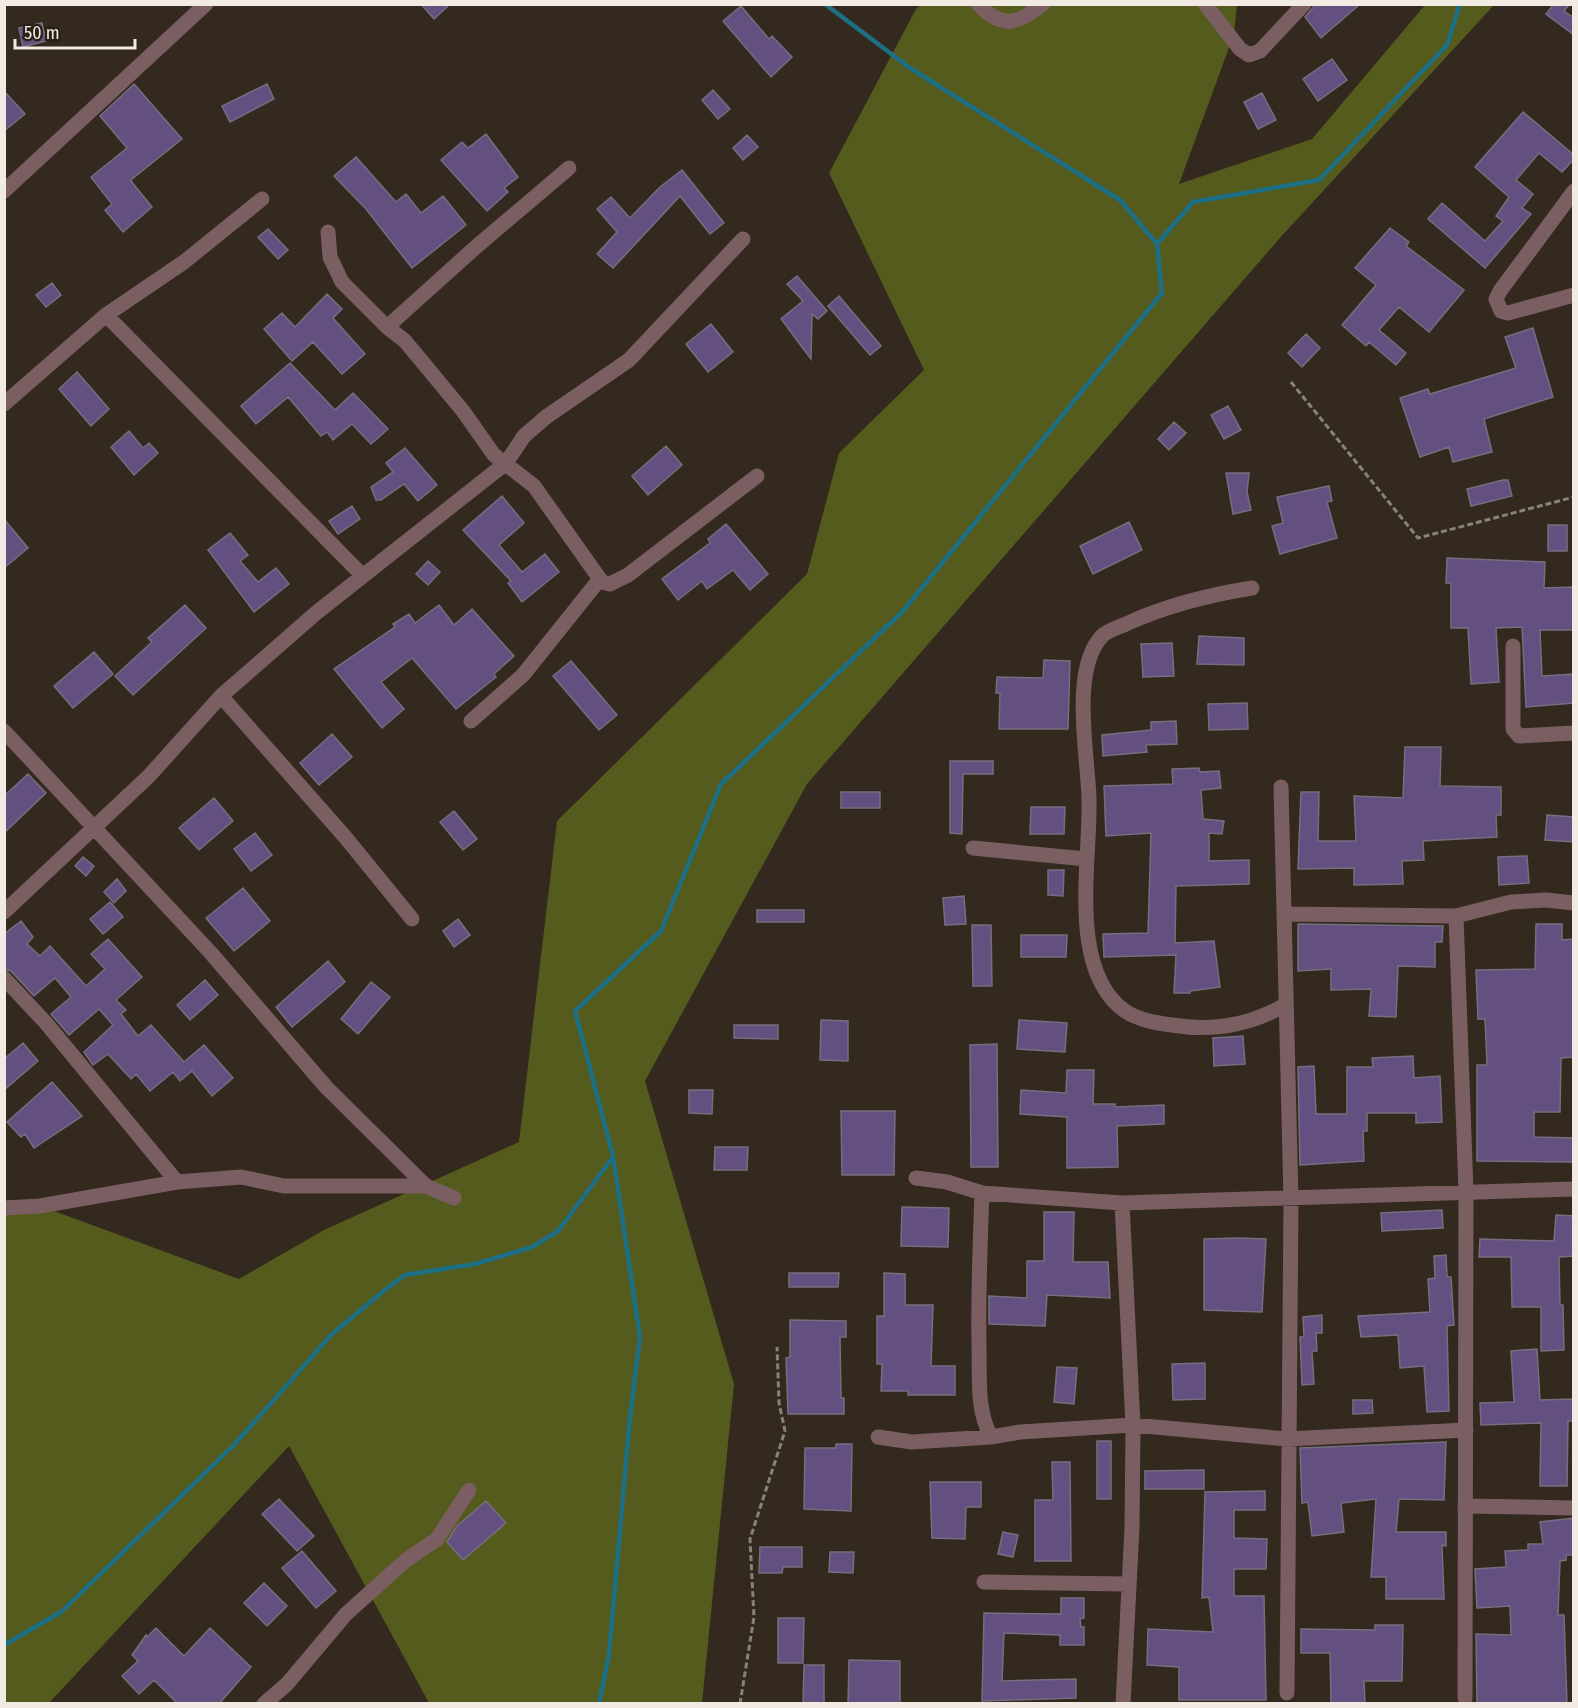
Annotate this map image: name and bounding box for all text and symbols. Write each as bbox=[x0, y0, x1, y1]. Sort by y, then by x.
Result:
scale bar bbox=[15, 12, 135, 50]
text: 50 m bbox=[24, 22, 60, 44]

